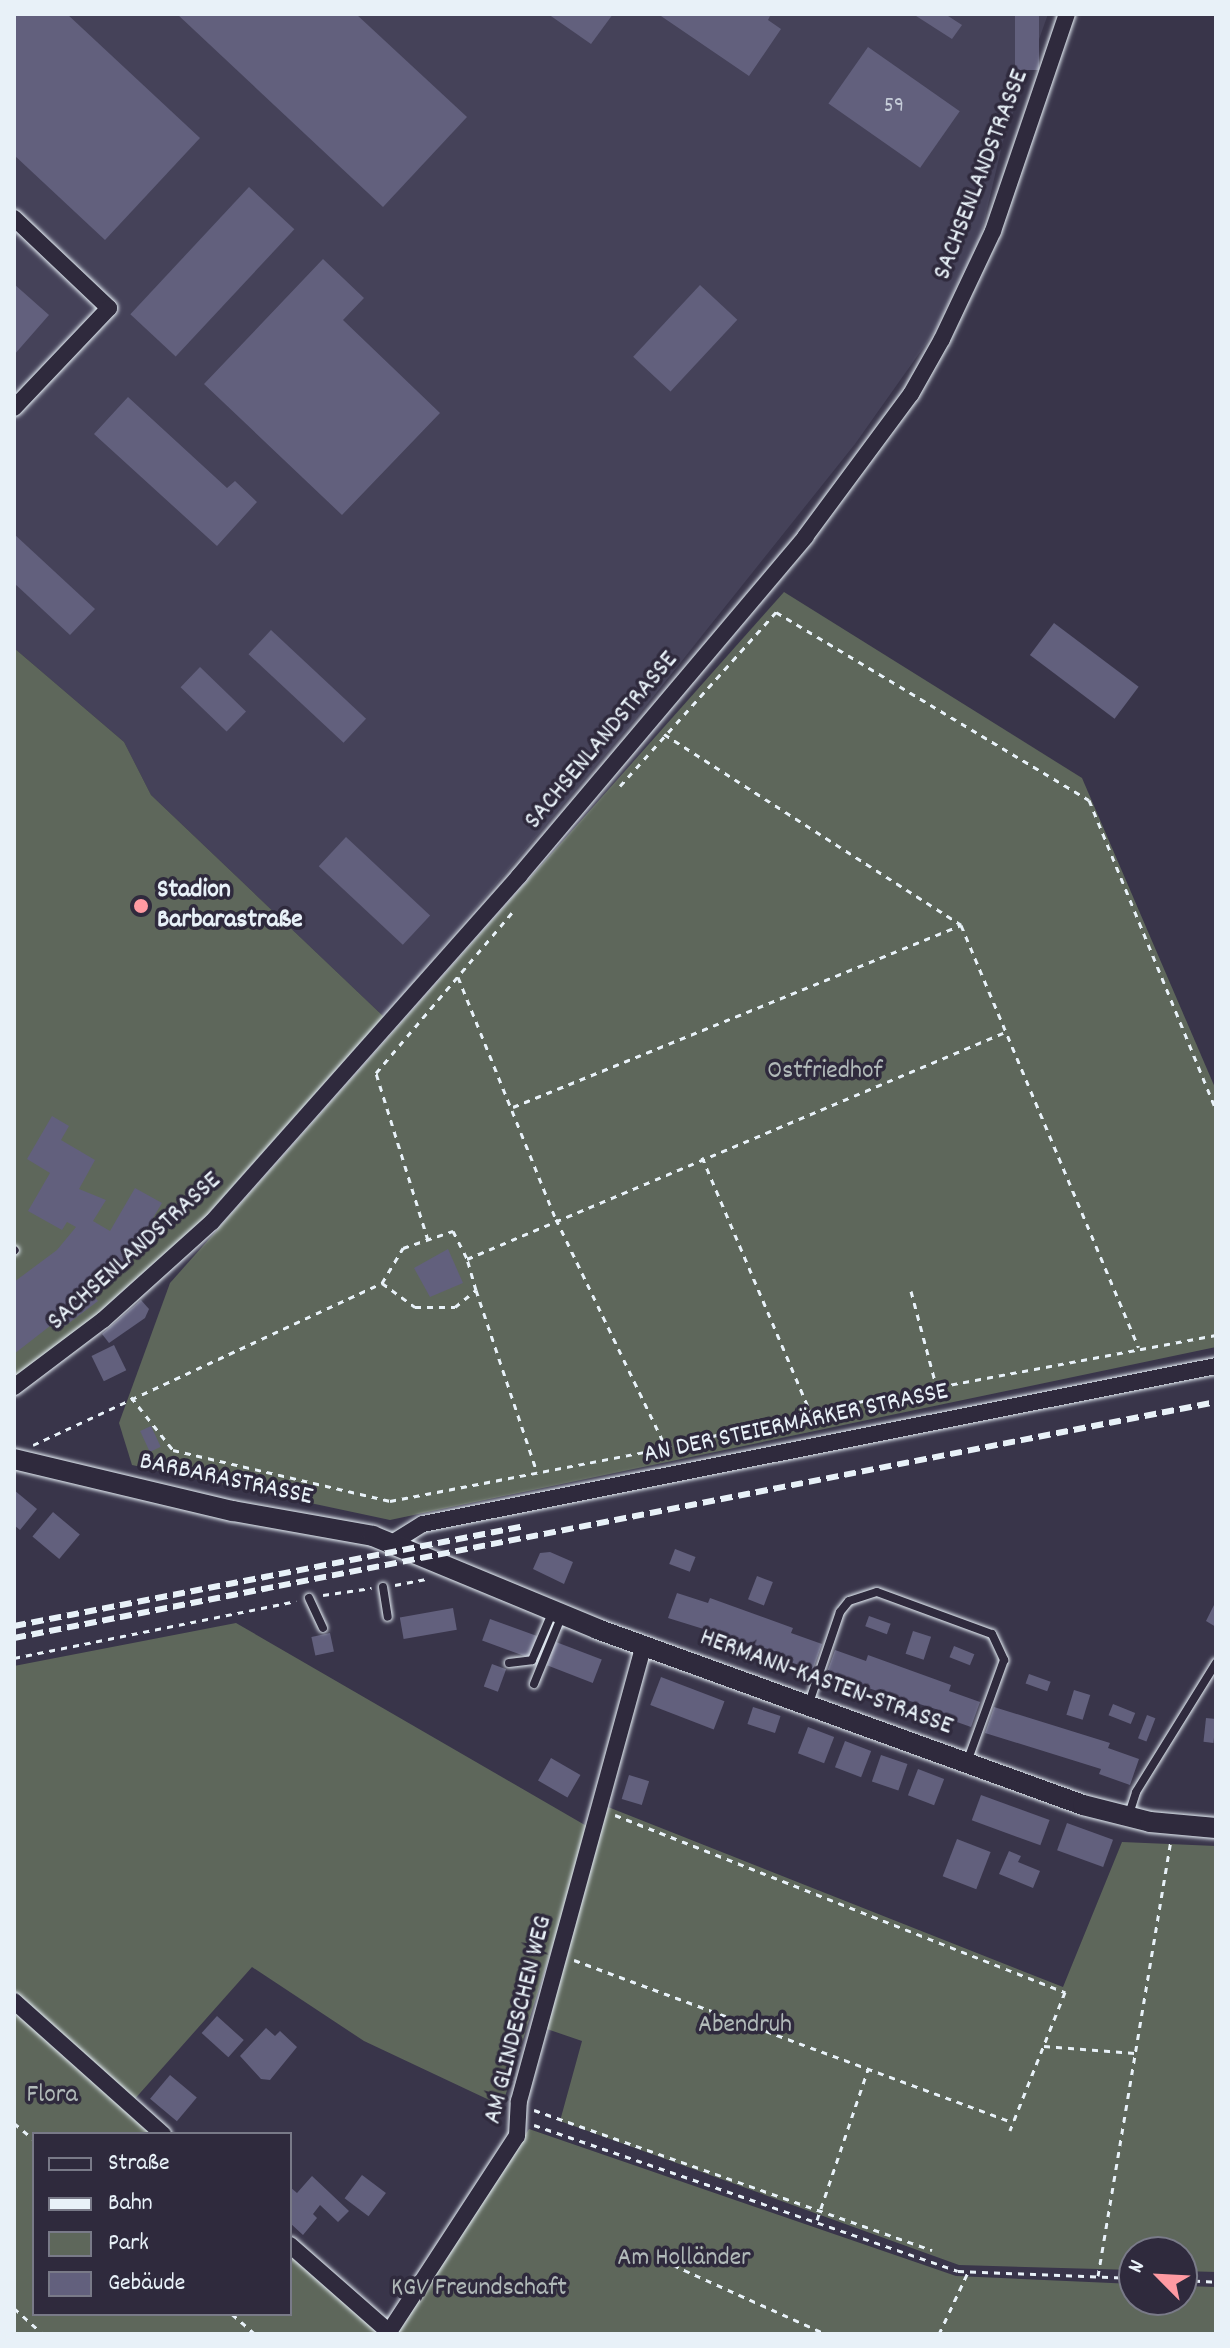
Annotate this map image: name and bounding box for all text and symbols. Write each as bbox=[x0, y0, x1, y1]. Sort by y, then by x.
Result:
street label: SACHSENLANDSTRASSE bbox=[928, 66, 1036, 284]
house number: 59 bbox=[884, 94, 904, 120]
street label: SACHSENLANDSTRASSE bbox=[519, 646, 685, 836]
place label: Stadion Barbarastraße bbox=[157, 875, 303, 936]
marker: Stadion Barbarastraße bbox=[132, 897, 150, 915]
park label: Ostfriedhof bbox=[767, 1056, 883, 1088]
street label: SACHSENLANDSTRASSE bbox=[42, 1166, 228, 1338]
street label: AN DER STEIERMÄRKER STRASSE bbox=[641, 1376, 951, 1472]
street label: BARBARASTRASSE bbox=[137, 1446, 315, 1514]
street label: HERMANN-KASTEN-STRASSE bbox=[695, 1623, 957, 1743]
street label: AM GLINDESCHEN WEG bbox=[478, 1913, 560, 2127]
park label: Abendruh bbox=[698, 2010, 792, 2042]
park label: Flora bbox=[26, 2080, 78, 2112]
legend bbox=[32, 2132, 292, 2316]
text: Straße bbox=[108, 2147, 170, 2181]
text: Bahn bbox=[108, 2187, 153, 2221]
text: Park bbox=[108, 2227, 149, 2261]
north arrow bbox=[1118, 2236, 1198, 2316]
park label: Am Holländer bbox=[617, 2243, 751, 2275]
text: N bbox=[1121, 2256, 1154, 2278]
text: Gebäude bbox=[108, 2267, 185, 2301]
park label: KGV Freundschaft bbox=[391, 2273, 567, 2305]

